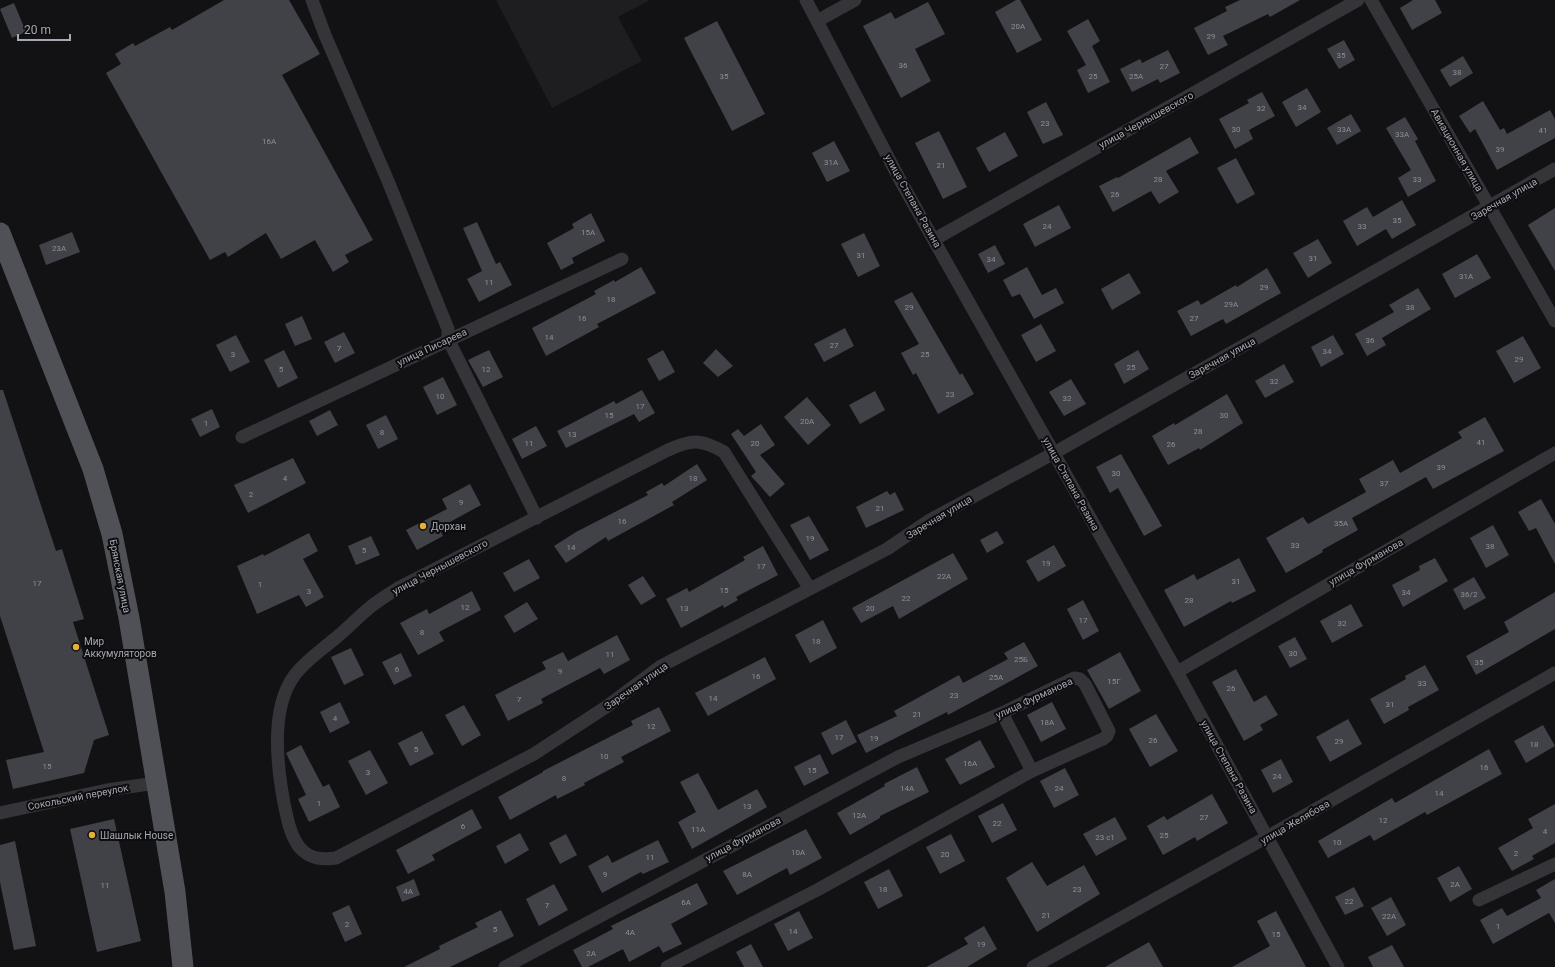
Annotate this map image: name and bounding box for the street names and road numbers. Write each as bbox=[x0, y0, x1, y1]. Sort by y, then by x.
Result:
street label: улица Чернышевского bbox=[1097, 89, 1195, 151]
street label: Авиационная улица bbox=[1429, 107, 1485, 193]
street label: улица Степана Разина bbox=[883, 152, 943, 250]
street label: Заречная улица bbox=[1469, 176, 1539, 222]
street label: улица Писарева bbox=[395, 326, 469, 368]
street label: Заречная улица bbox=[1187, 335, 1257, 381]
street label: улица Степана Разина bbox=[1041, 435, 1101, 533]
street label: Заречная улица bbox=[904, 493, 974, 541]
street label: улица Фурманова bbox=[1327, 535, 1405, 588]
street label: улица Чернышевского bbox=[390, 537, 490, 597]
street label: Брянская улица bbox=[107, 538, 133, 614]
street label: Заречная улица bbox=[602, 660, 670, 712]
street label: улица Фурманова bbox=[993, 674, 1074, 721]
street label: улица Степана Разина bbox=[1199, 718, 1259, 816]
street label: Сокольский переулок bbox=[27, 782, 130, 812]
street label: улица Желябова bbox=[1259, 798, 1331, 846]
street label: улица Фурманова bbox=[703, 814, 782, 863]

